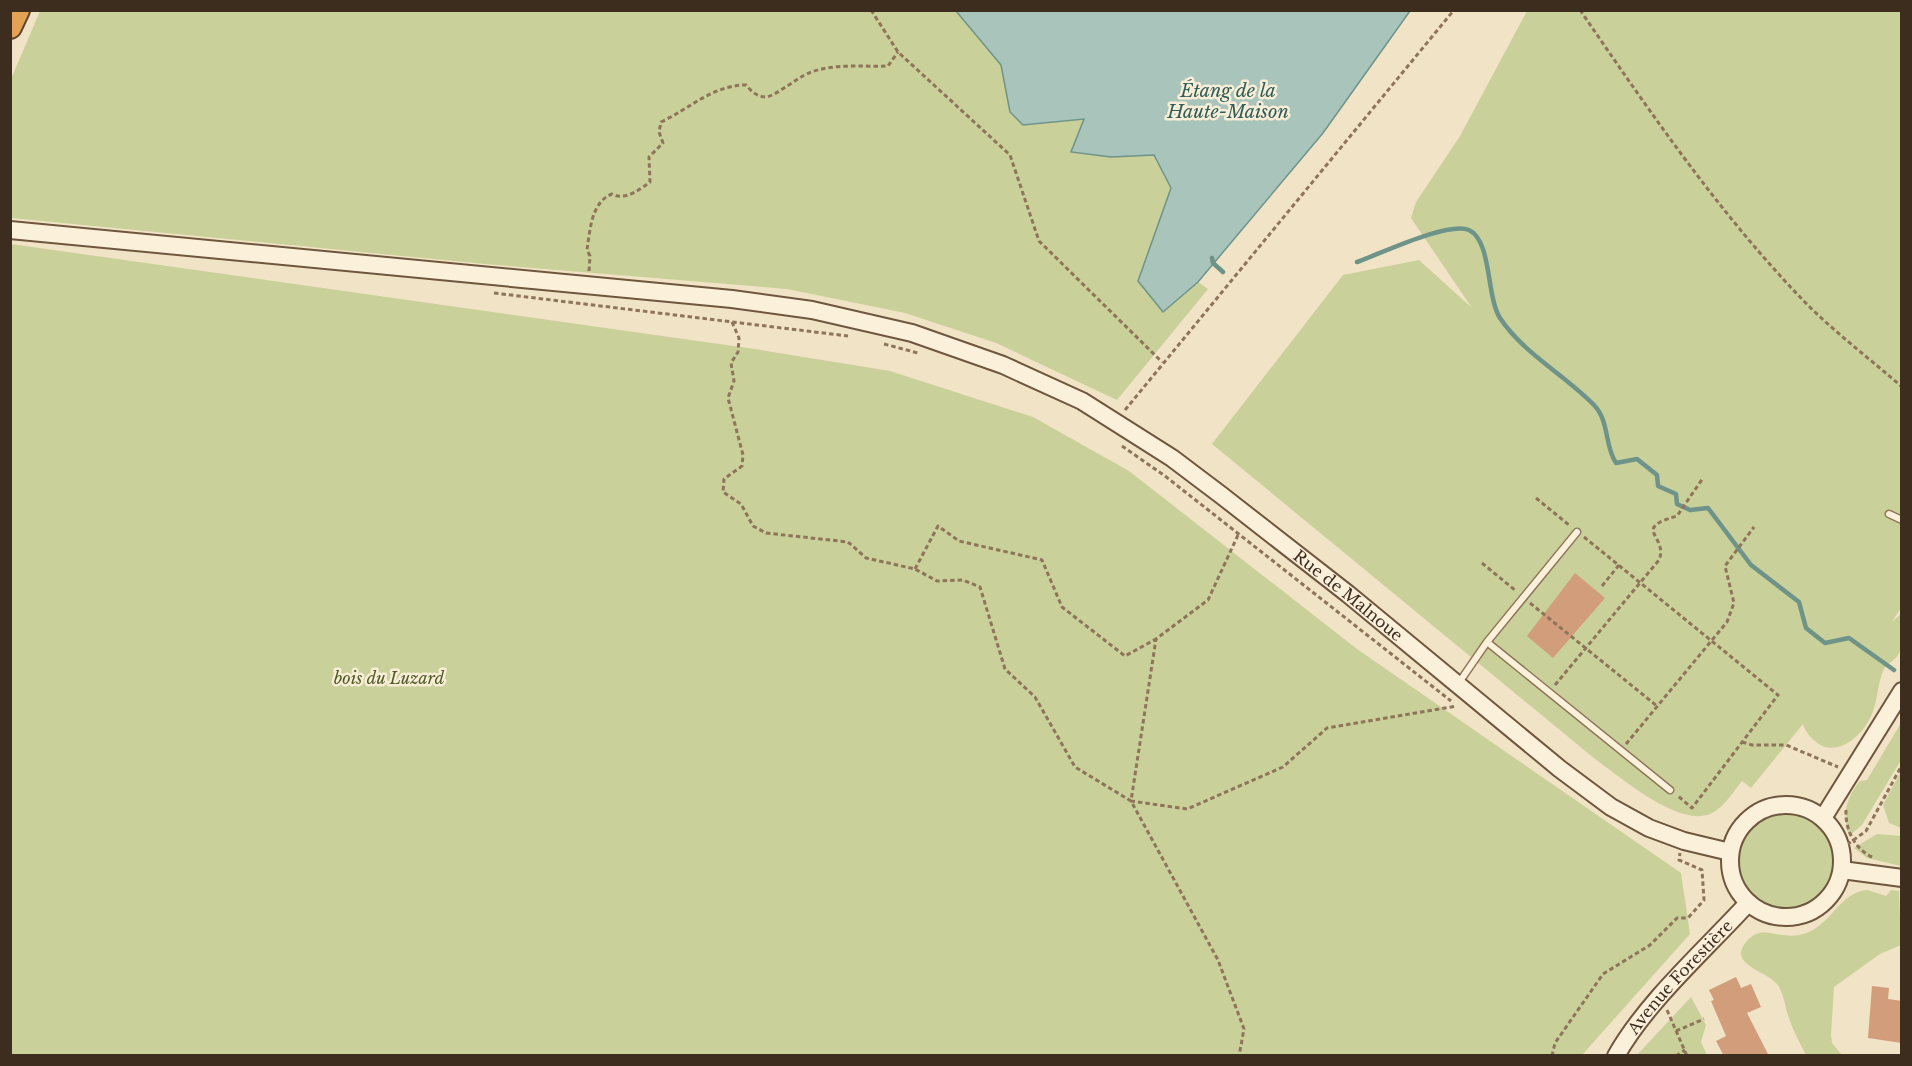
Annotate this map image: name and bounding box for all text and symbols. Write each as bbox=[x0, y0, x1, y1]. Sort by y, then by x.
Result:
water label: Étang de la Haute-Maison bbox=[1166, 79, 1289, 123]
street label: Rue de Malnoue bbox=[1290, 545, 1407, 645]
park label: bois du Luzard bbox=[334, 668, 445, 688]
street label: Avenue Forestière bbox=[1622, 916, 1737, 1039]

